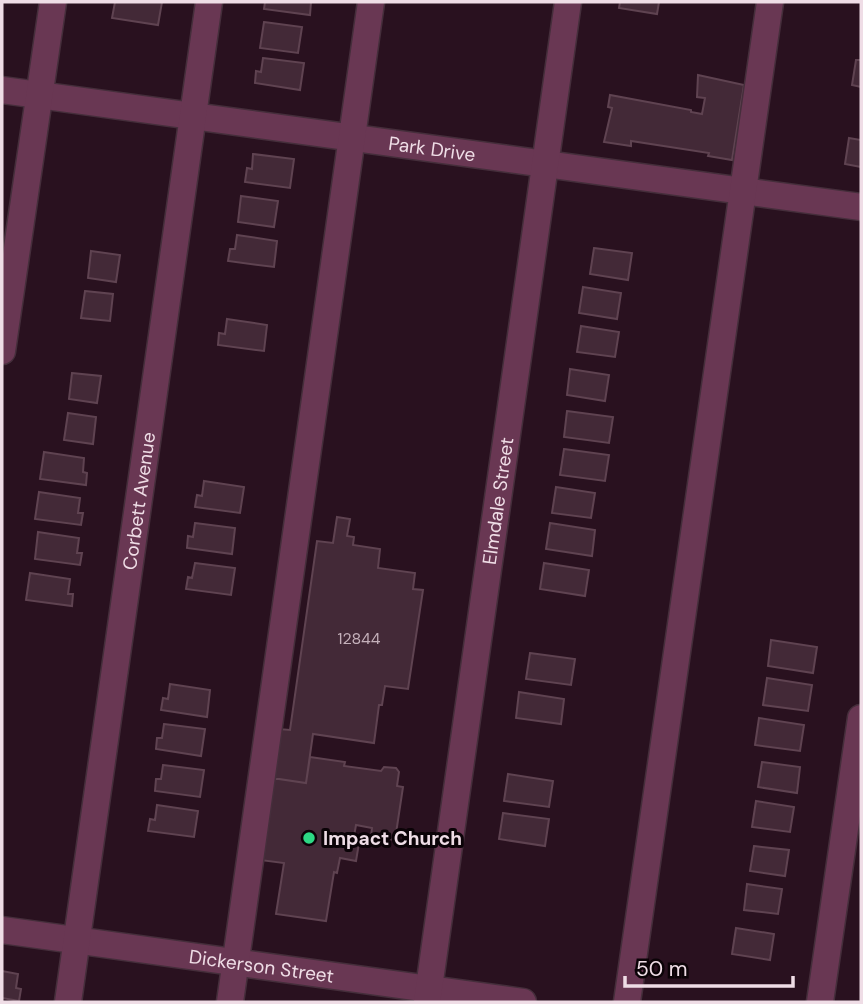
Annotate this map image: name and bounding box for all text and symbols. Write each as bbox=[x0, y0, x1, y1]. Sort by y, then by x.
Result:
street label: Park Drive bbox=[387, 130, 477, 167]
street label: Corbett Avenue bbox=[117, 430, 161, 571]
street label: Elmdale Street bbox=[476, 436, 519, 566]
house number: 12844 bbox=[337, 628, 381, 649]
place label: Impact Church bbox=[323, 826, 462, 851]
marker: Impact Church bbox=[301, 830, 317, 846]
street label: Dickerson Street bbox=[188, 943, 336, 988]
scale bar bbox=[625, 944, 793, 988]
text: 50 m bbox=[636, 955, 687, 983]

